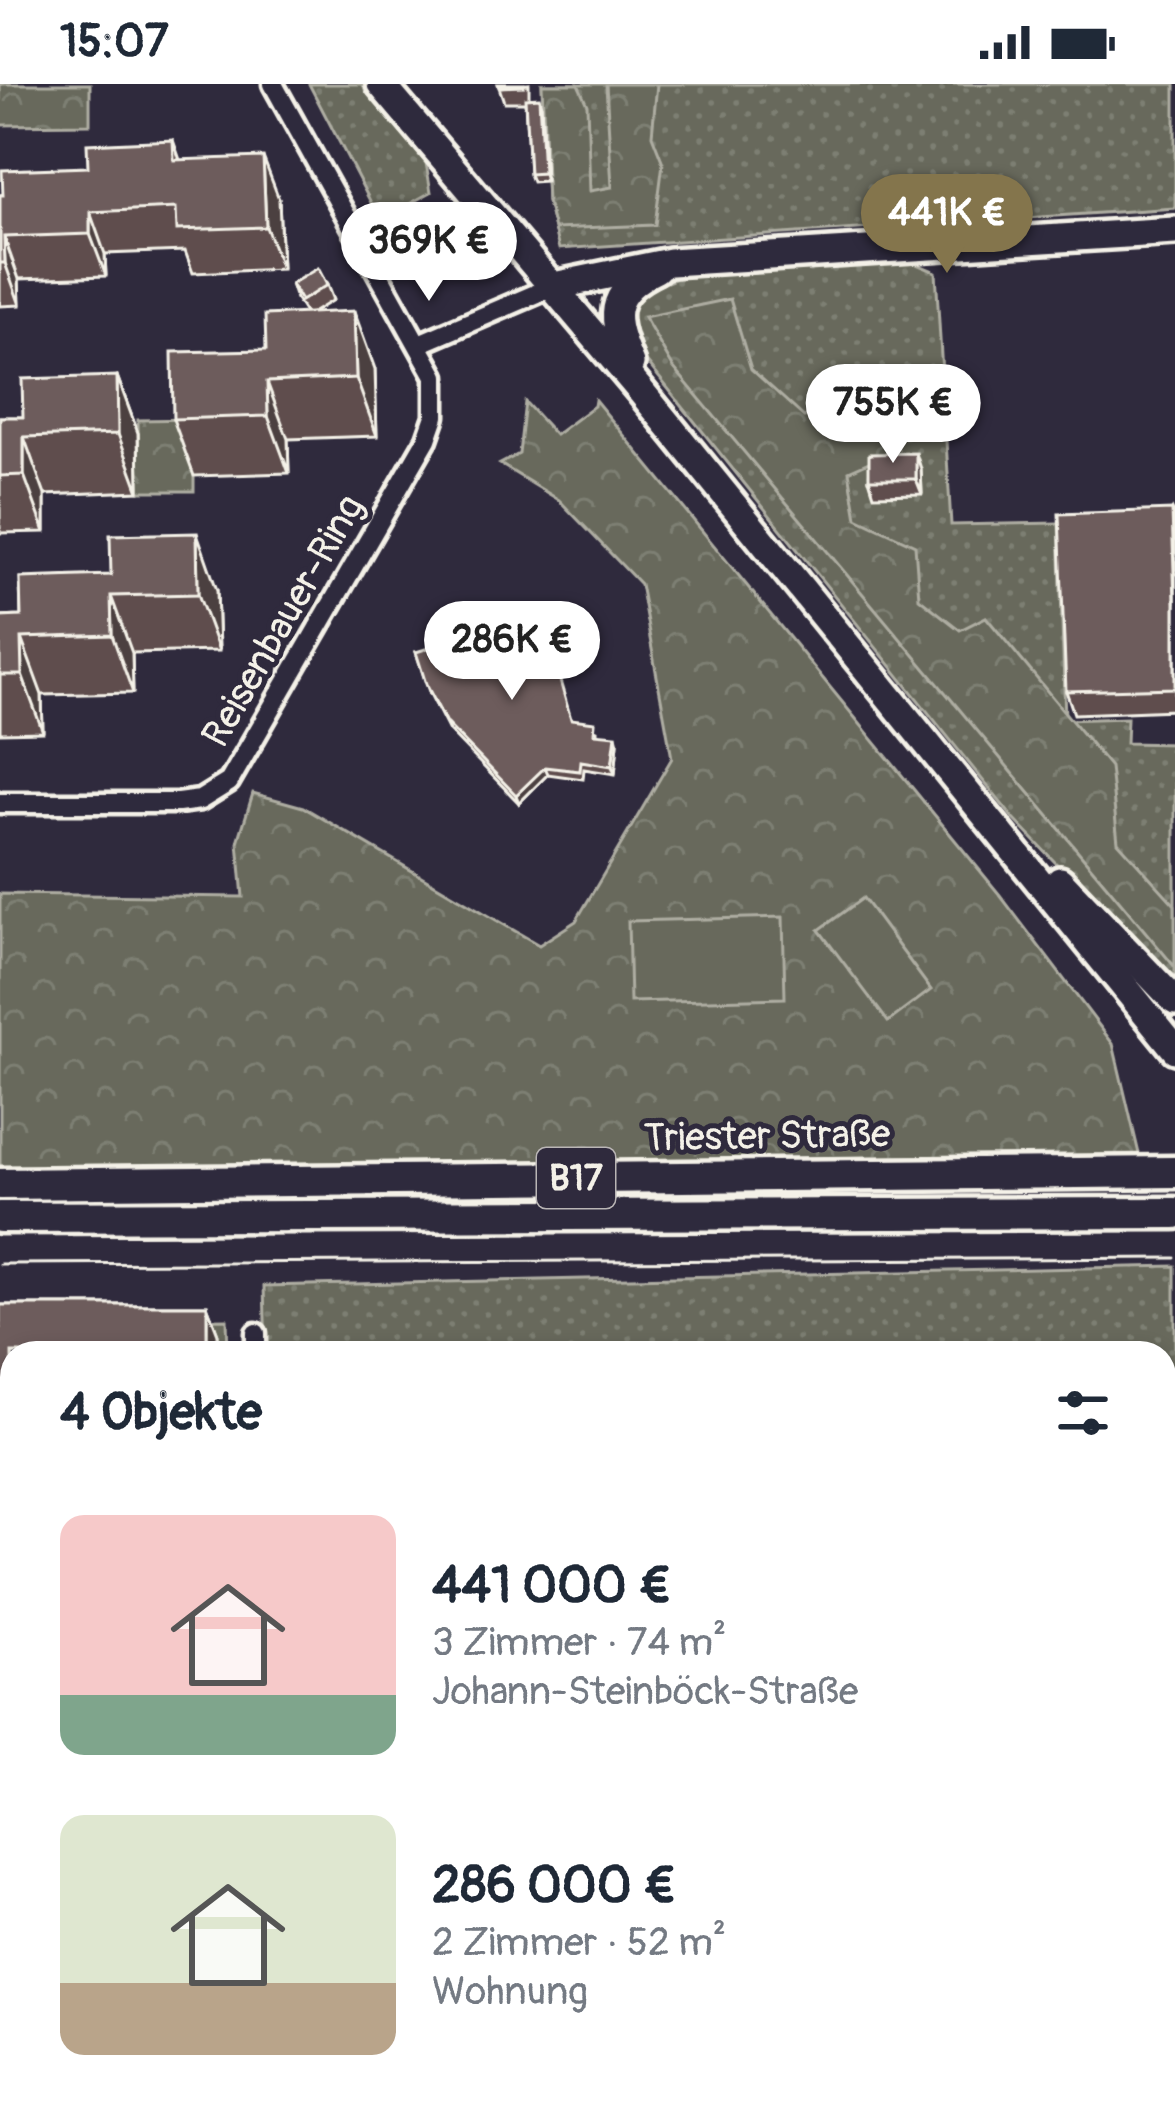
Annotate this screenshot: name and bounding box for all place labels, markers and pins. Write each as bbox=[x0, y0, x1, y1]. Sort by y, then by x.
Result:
pin: 441K € bbox=[849, 174, 1045, 276]
pin: 369K € bbox=[331, 202, 527, 304]
pin: 755K € bbox=[795, 364, 991, 466]
pin: 286K € bbox=[414, 601, 610, 703]

